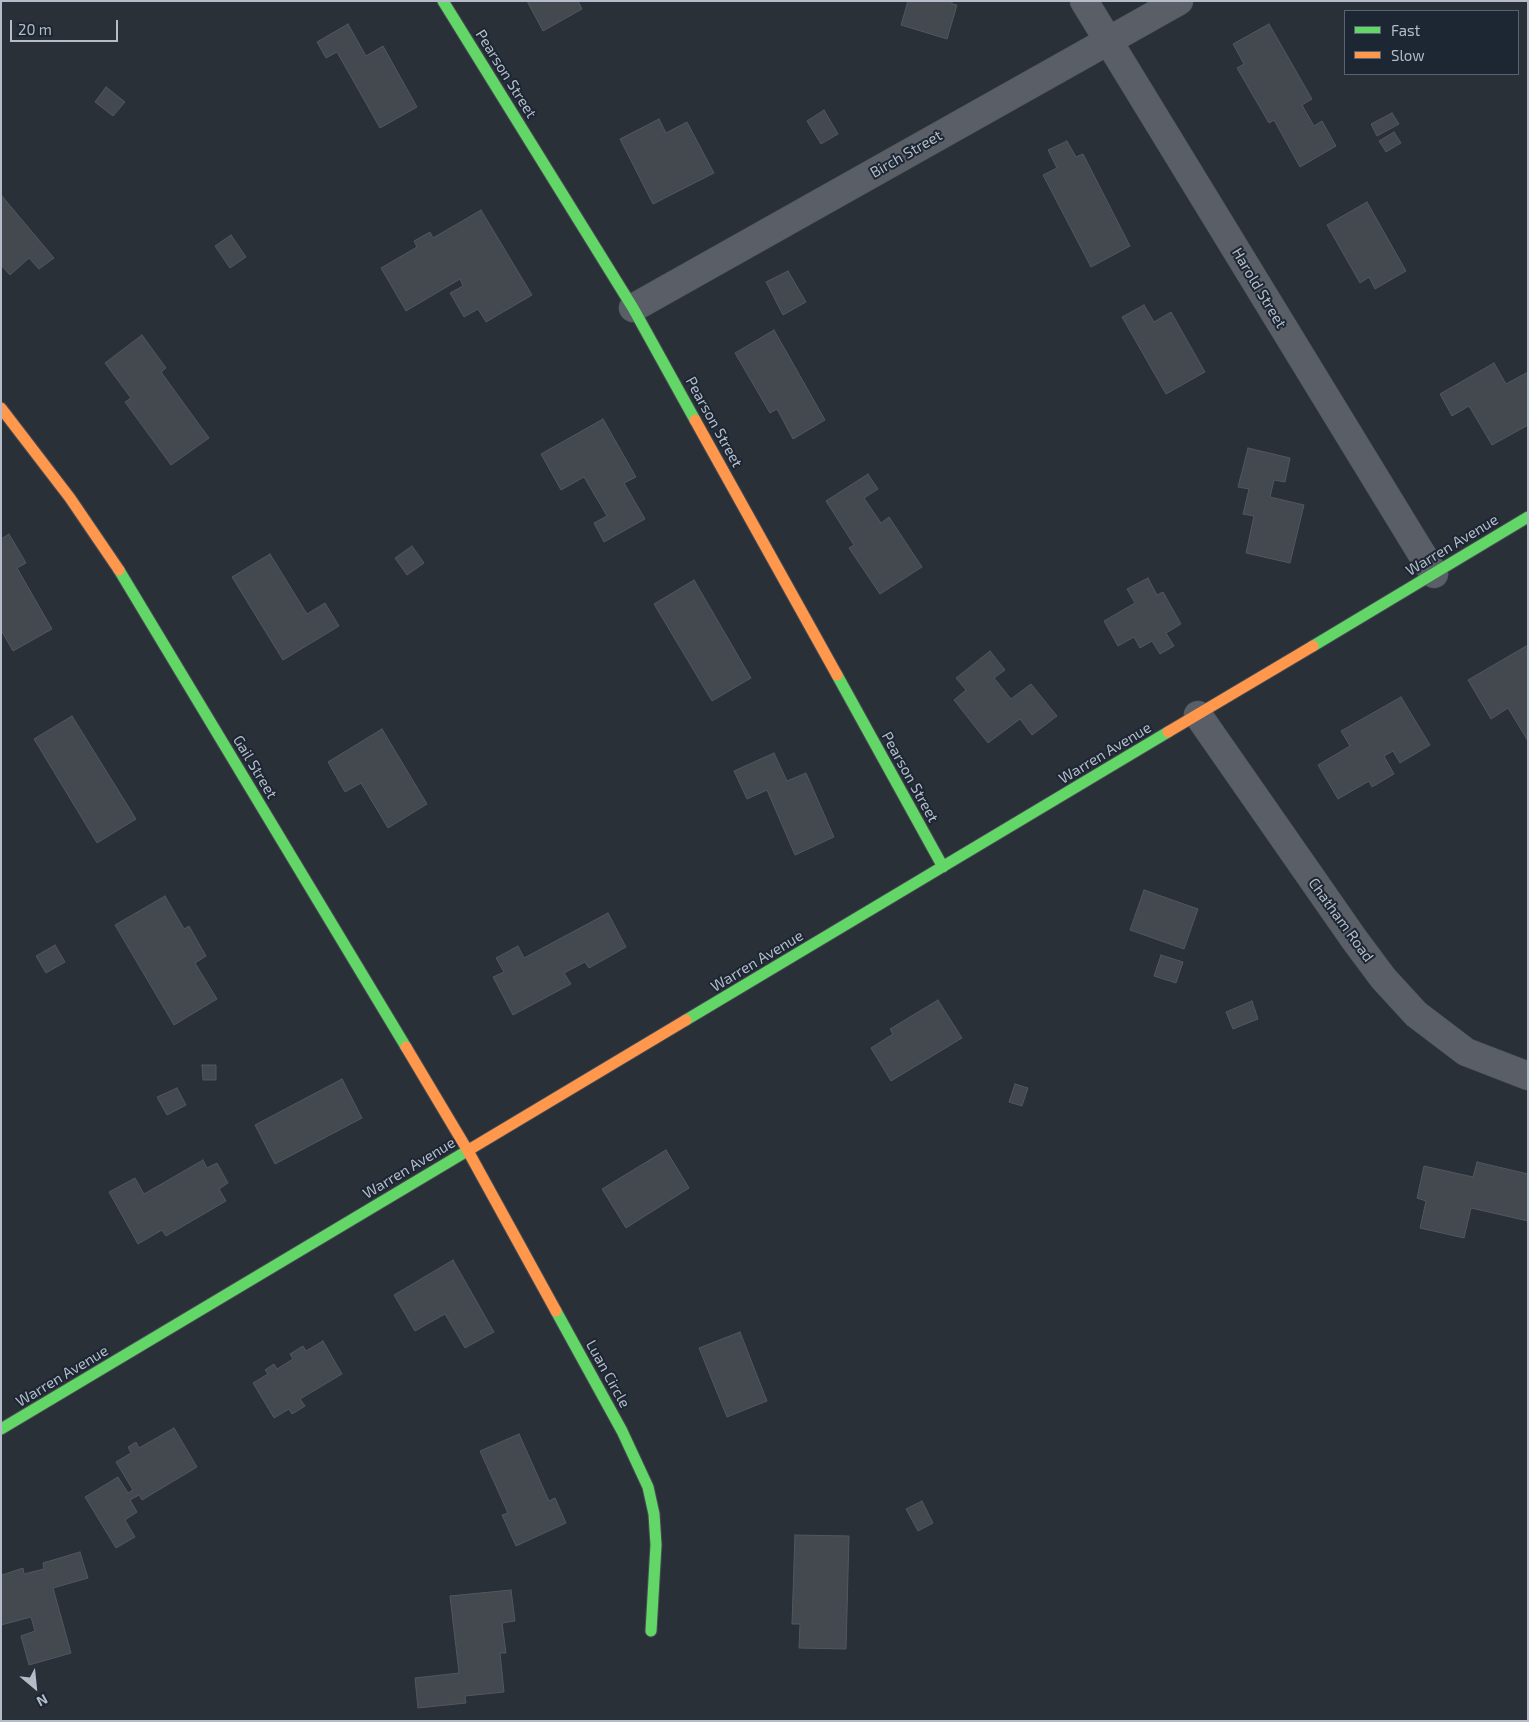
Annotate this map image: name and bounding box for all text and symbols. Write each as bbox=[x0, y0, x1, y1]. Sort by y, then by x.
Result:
scale bar bbox=[12, 10, 120, 42]
legend bbox=[1344, 10, 1519, 75]
text: 20 m bbox=[18, 20, 52, 38]
text: Fast bbox=[1391, 21, 1420, 39]
street label: Pearson Street bbox=[472, 26, 540, 122]
text: Slow bbox=[1391, 46, 1425, 64]
street label: Birch Street bbox=[867, 126, 945, 182]
street label: Harold Street bbox=[1228, 245, 1290, 331]
street label: Pearson Street bbox=[682, 373, 746, 471]
street label: Warren Avenue bbox=[1403, 510, 1501, 580]
street label: Warren Avenue bbox=[1056, 718, 1154, 788]
street label: Pearson Street bbox=[878, 728, 942, 826]
street label: Gail Street bbox=[229, 732, 281, 802]
street label: Chatham Road bbox=[1305, 875, 1377, 965]
street label: Warren Avenue bbox=[708, 926, 806, 996]
street label: Warren Avenue bbox=[360, 1133, 458, 1203]
street label: Luan Circle bbox=[582, 1337, 634, 1411]
street label: Warren Avenue bbox=[13, 1341, 111, 1411]
north arrow bbox=[10, 1662, 60, 1712]
text: N bbox=[34, 1691, 51, 1711]

